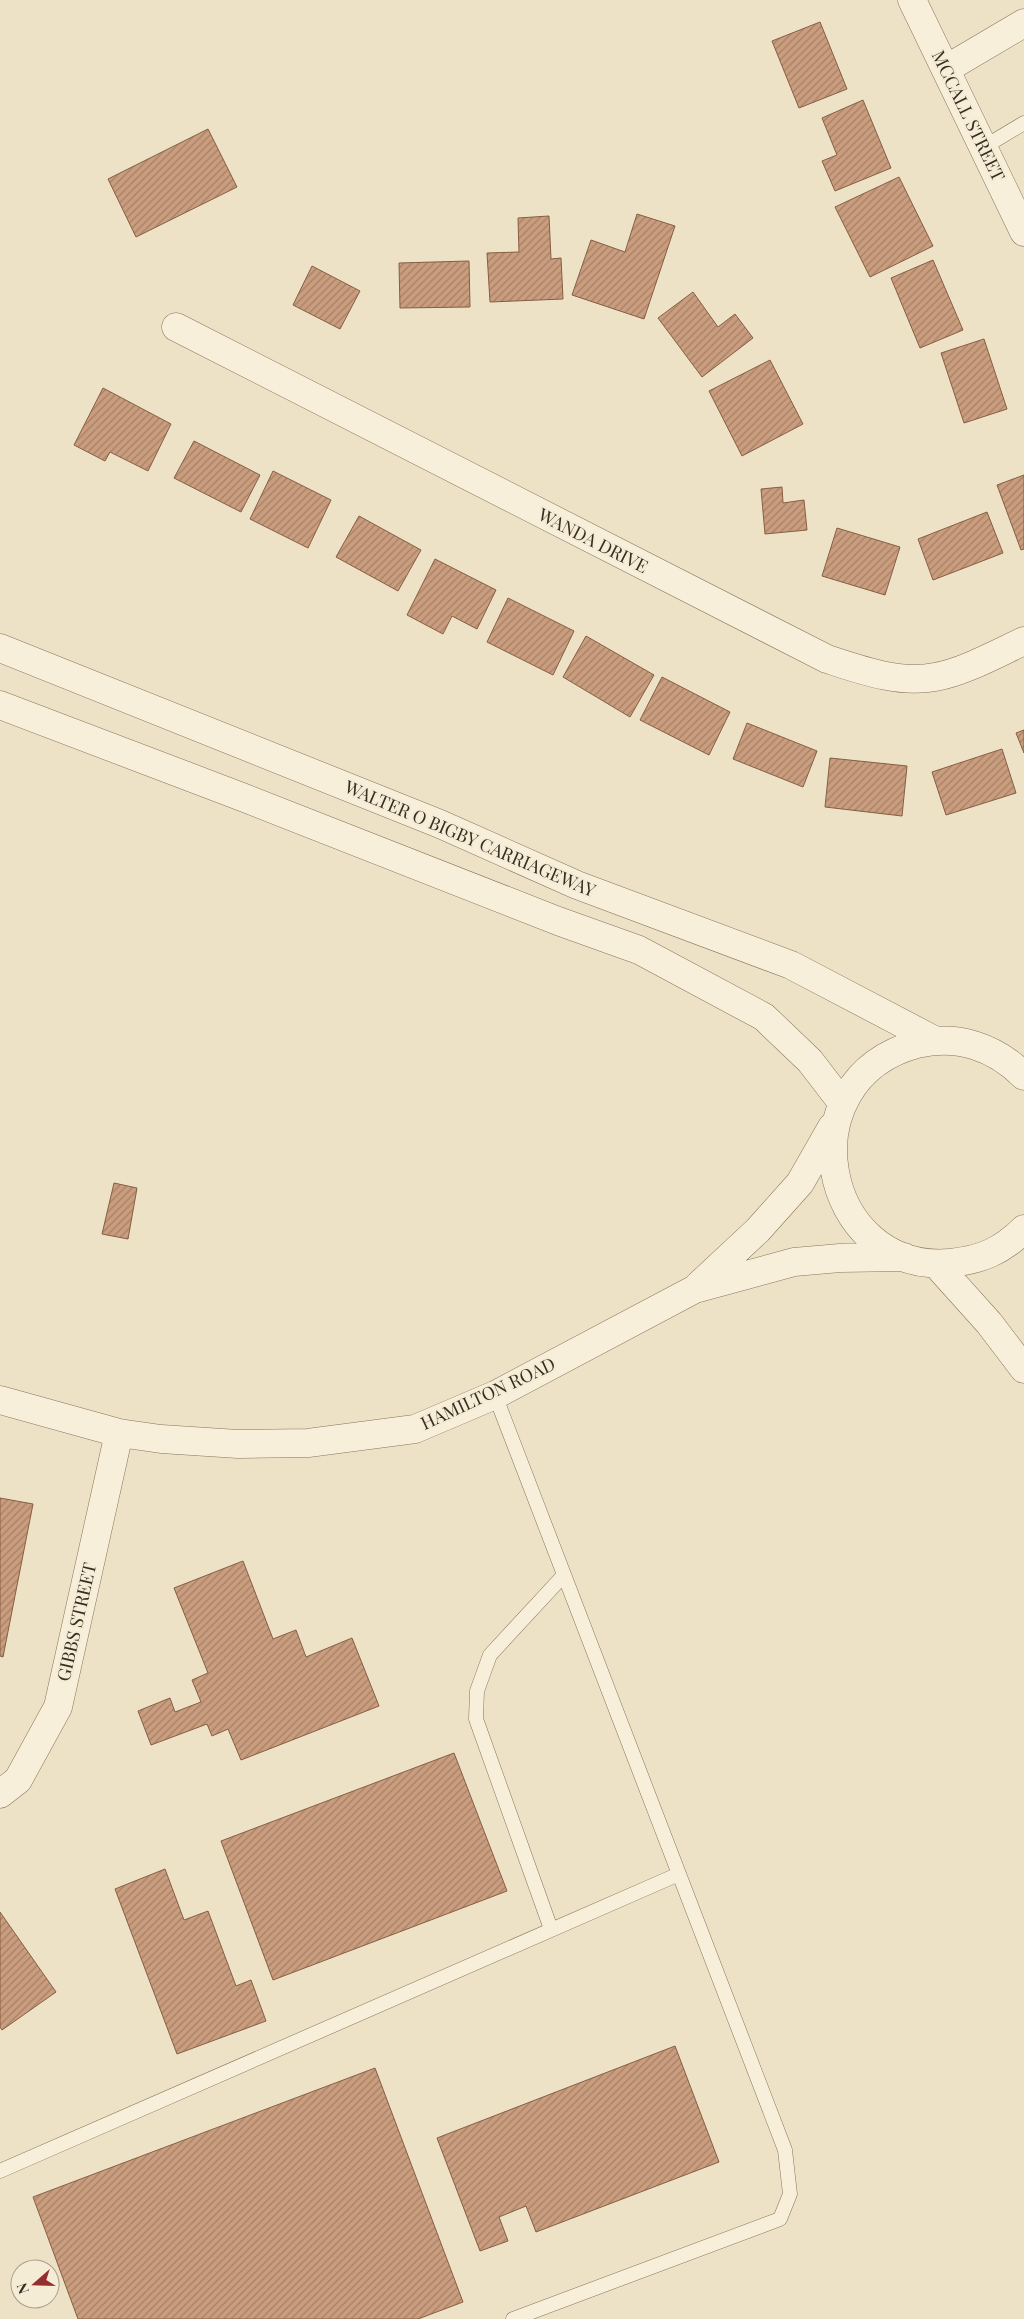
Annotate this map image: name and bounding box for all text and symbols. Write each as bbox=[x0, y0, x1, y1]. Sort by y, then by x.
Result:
street label: MCCALL STREET bbox=[927, 46, 1011, 185]
street label: WANDA DRIVE bbox=[534, 502, 653, 578]
street label: WALTER O BIGBY CARRIAGEWAY bbox=[340, 774, 600, 902]
street label: HAMILTON ROAD bbox=[416, 1351, 559, 1435]
street label: GIBBS STREET bbox=[51, 1560, 101, 1683]
north arrow bbox=[10, 2259, 60, 2309]
text: N bbox=[12, 2281, 33, 2297]

